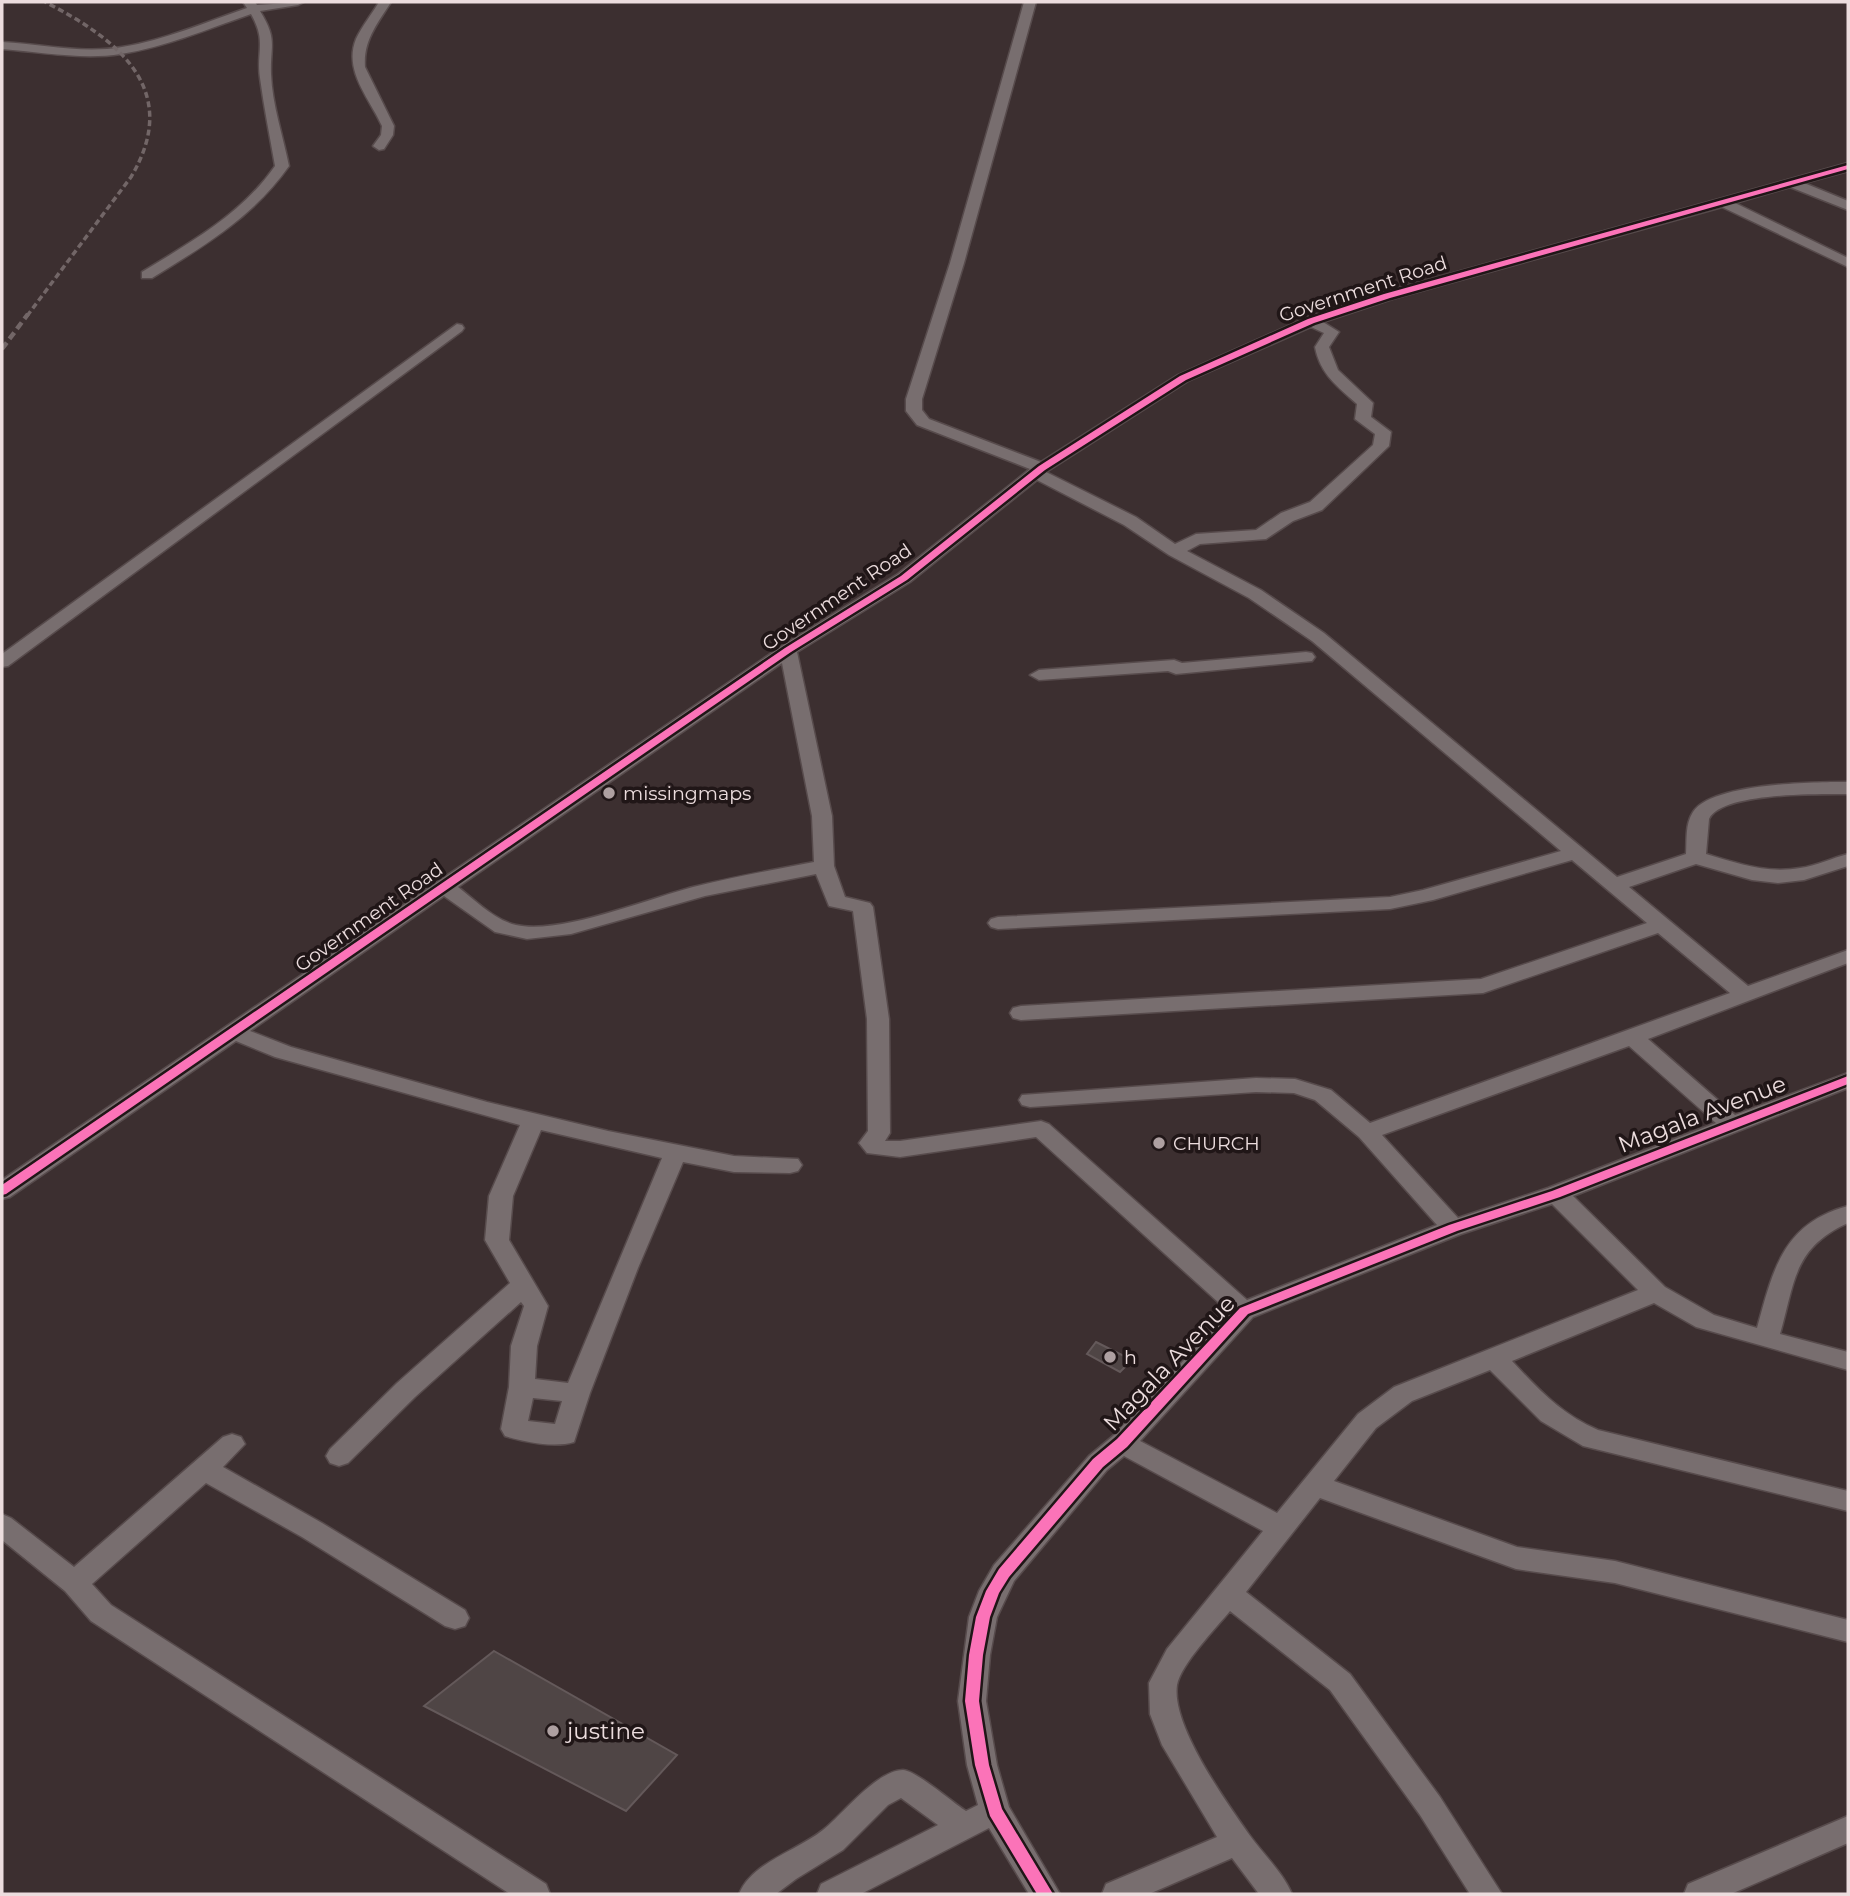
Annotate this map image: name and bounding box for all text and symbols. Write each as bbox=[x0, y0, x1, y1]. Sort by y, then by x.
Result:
street label: Government Road bbox=[1276, 251, 1450, 327]
street label: Government Road bbox=[758, 539, 916, 655]
place label: missingmaps bbox=[623, 782, 751, 805]
marker: missingmaps bbox=[601, 785, 617, 801]
street label: Government Road bbox=[291, 857, 447, 977]
street label: Magala Avenue bbox=[1614, 1069, 1790, 1159]
place label: CHURCH bbox=[1173, 1132, 1260, 1155]
marker: CHURCH bbox=[1151, 1135, 1167, 1151]
street label: Magala Avenue bbox=[1097, 1289, 1241, 1437]
place label: h bbox=[1124, 1346, 1137, 1369]
marker: h bbox=[1102, 1349, 1118, 1365]
place label: justine bbox=[564, 1717, 645, 1745]
marker: justine bbox=[545, 1723, 561, 1739]

